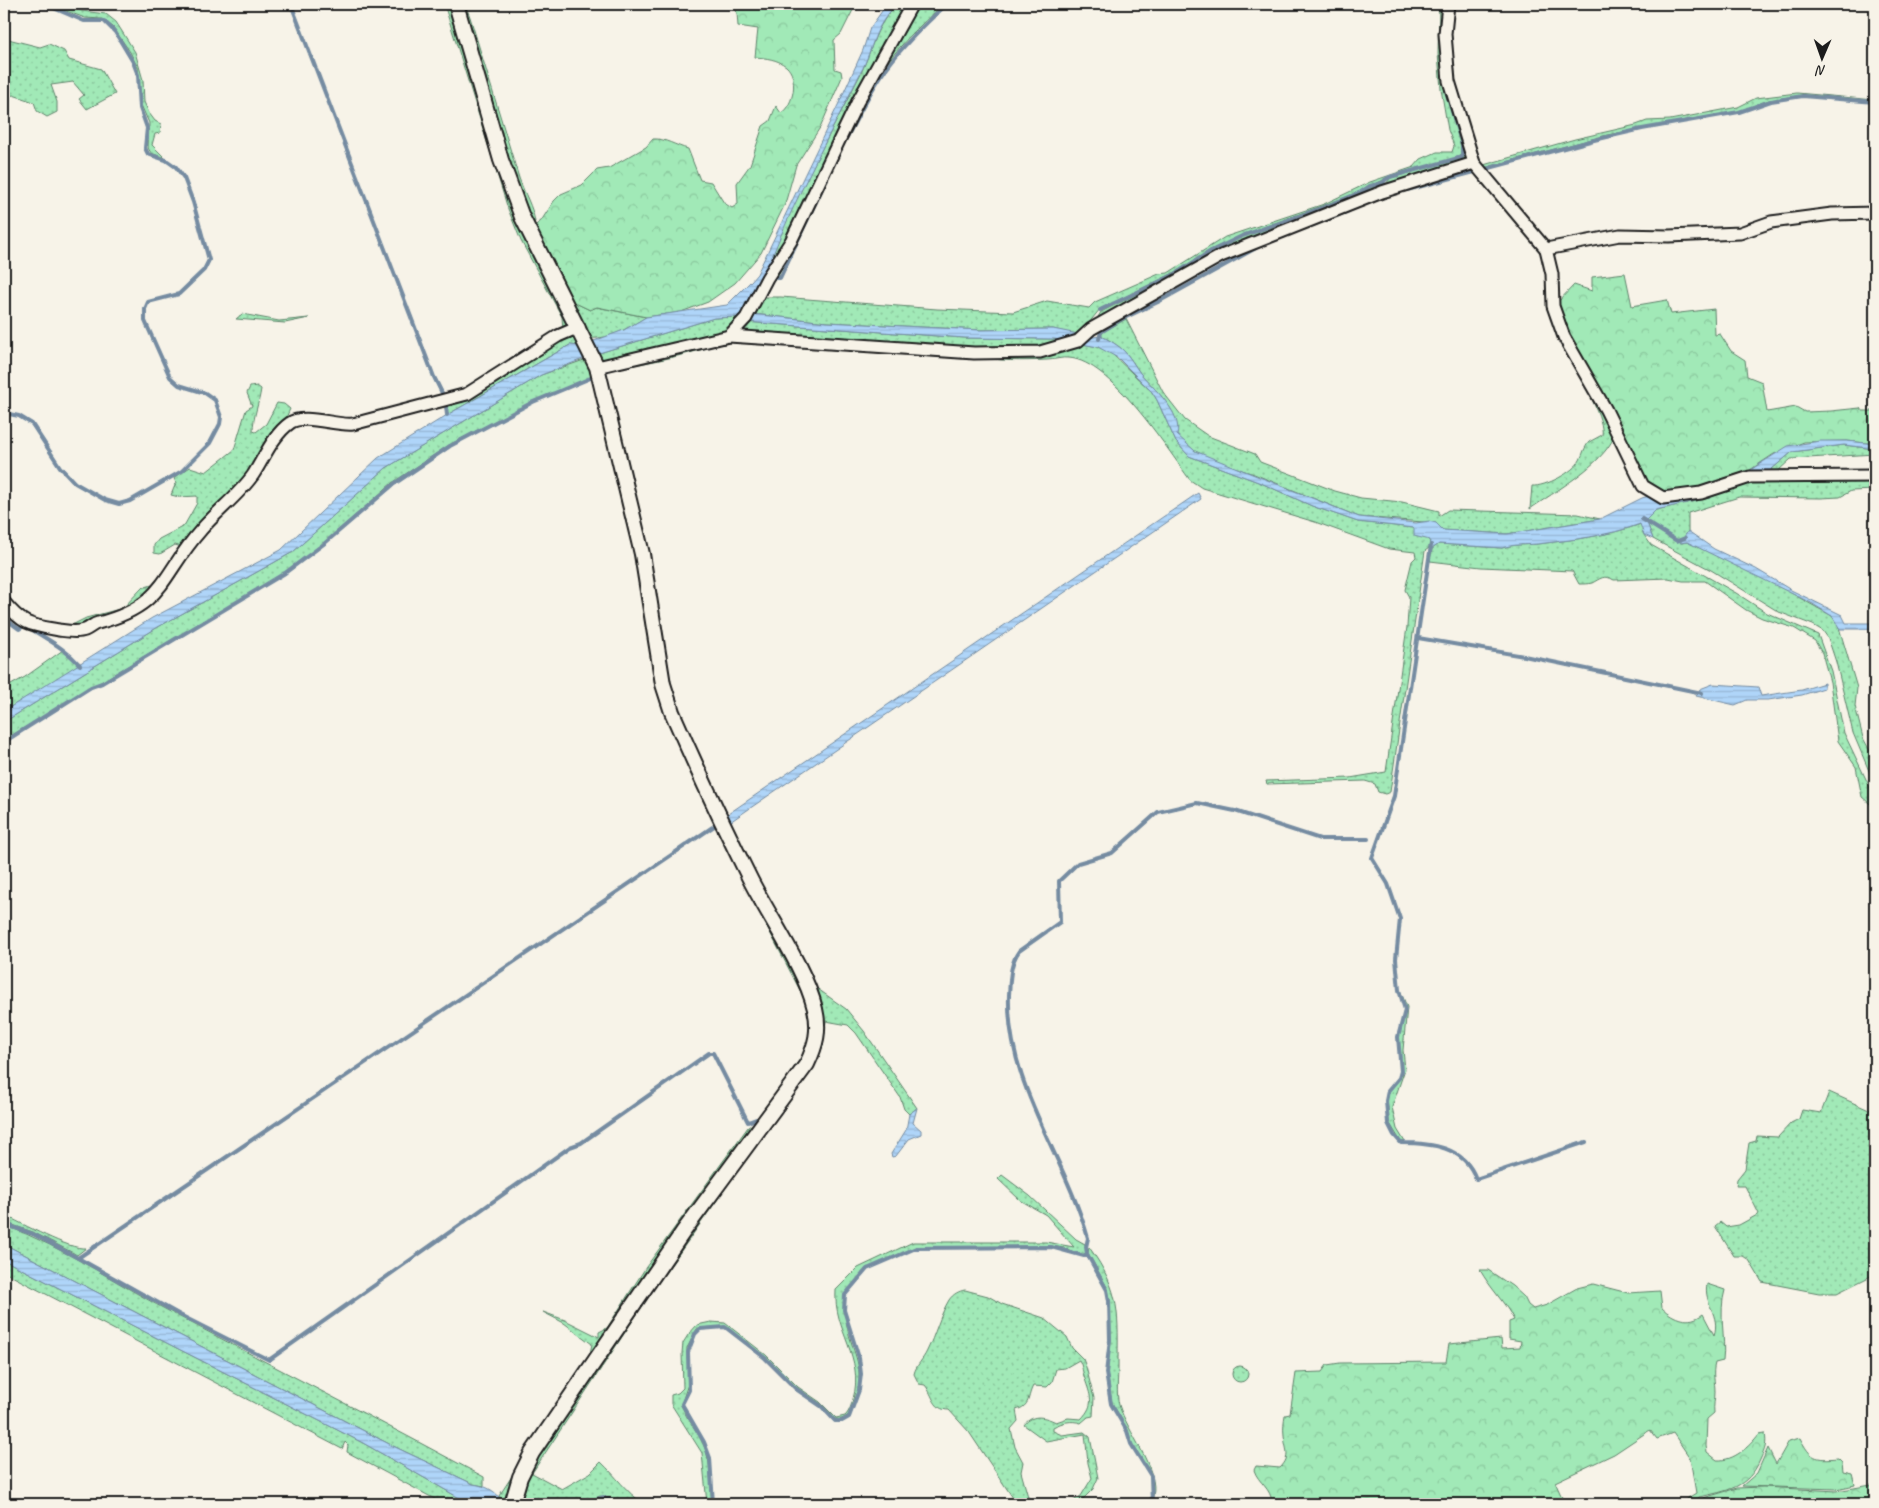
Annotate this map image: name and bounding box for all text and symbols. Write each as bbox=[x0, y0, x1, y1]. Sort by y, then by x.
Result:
north arrow bbox=[1796, 32, 1846, 82]
text: N bbox=[1815, 62, 1826, 79]

